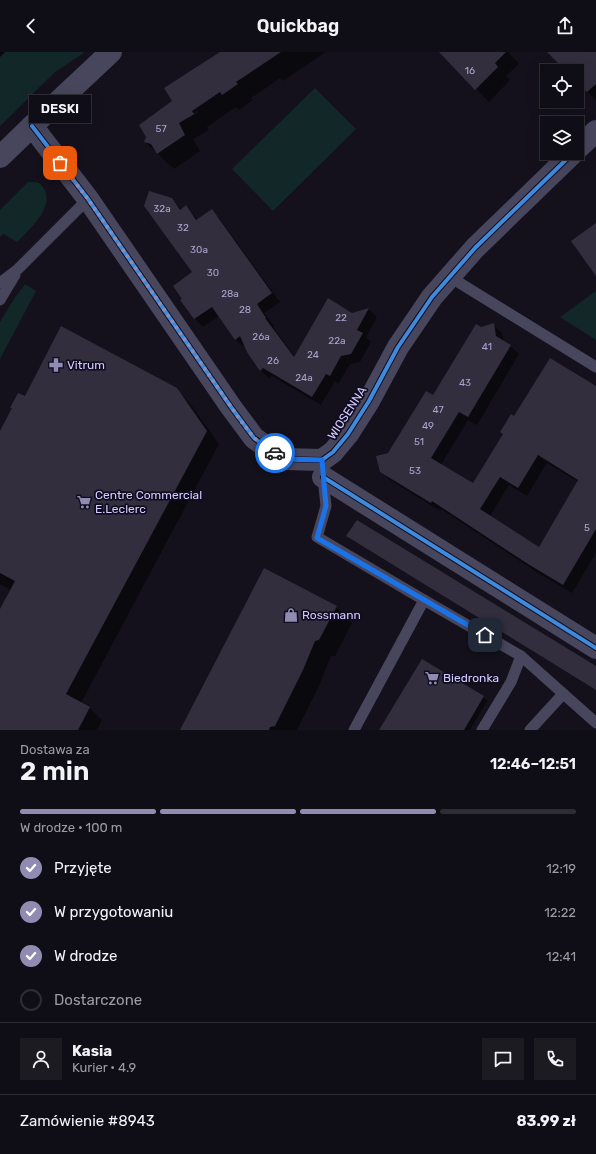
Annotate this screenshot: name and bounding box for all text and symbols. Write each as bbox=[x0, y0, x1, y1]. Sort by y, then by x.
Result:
icon: back bbox=[20, 15, 42, 37]
text: Quickbag bbox=[257, 15, 339, 37]
icon: share bbox=[554, 15, 576, 37]
map controls bbox=[540, 64, 584, 160]
button: locate bbox=[540, 64, 584, 108]
house number: 16 bbox=[465, 65, 475, 77]
callout: DESKI bbox=[29, 95, 91, 123]
text: DESKI bbox=[41, 101, 79, 116]
button: layers bbox=[540, 116, 584, 160]
house number: 57 bbox=[155, 123, 167, 135]
pin bbox=[43, 146, 77, 180]
icon: bag bbox=[49, 152, 71, 174]
house number: 32a bbox=[153, 203, 171, 215]
house number: 32 bbox=[177, 222, 189, 234]
house number: 30a bbox=[190, 244, 208, 256]
house number: 30 bbox=[207, 267, 219, 279]
house number: 28a bbox=[221, 288, 239, 300]
house number: 28 bbox=[239, 304, 251, 316]
house number: 22 bbox=[335, 312, 347, 324]
house number: 26a bbox=[252, 331, 270, 343]
house number: 22a bbox=[328, 335, 346, 347]
house number: 41 bbox=[482, 341, 492, 353]
house number: 24 bbox=[307, 349, 319, 361]
house number: 26 bbox=[267, 355, 279, 367]
pharmacy icon: Vitrum bbox=[48, 357, 64, 373]
place label: Vitrum bbox=[67, 358, 105, 372]
house number: 24a bbox=[295, 372, 313, 384]
house number: 43 bbox=[459, 377, 471, 389]
street label: WIOSENNA bbox=[325, 384, 369, 442]
house number: 47 bbox=[432, 404, 444, 416]
house number: 49 bbox=[422, 420, 434, 432]
courier bbox=[255, 433, 295, 473]
house number: 51 bbox=[414, 436, 424, 448]
icon: car bbox=[264, 442, 286, 464]
house number: 53 bbox=[409, 465, 421, 477]
place label: Centre Commercial E.Leclerc bbox=[95, 488, 202, 516]
supermarket icon: Centre Commercial E.Leclerc bbox=[76, 494, 92, 510]
house number: 5 bbox=[584, 522, 590, 534]
shop icon: Rossmann bbox=[283, 607, 299, 623]
place label: Rossmann bbox=[302, 608, 361, 622]
pin bbox=[468, 618, 502, 652]
icon: home bbox=[474, 624, 496, 646]
supermarket icon: Biedronka bbox=[424, 670, 440, 686]
place label: Biedronka bbox=[443, 671, 499, 685]
text: Dostawa za bbox=[20, 742, 90, 757]
text: 12:46–12:51 bbox=[490, 755, 576, 773]
text: 2 min bbox=[20, 756, 89, 787]
text: W drodze · 100 m bbox=[20, 820, 122, 835]
icon: check bbox=[20, 857, 42, 879]
text: Przyjęte bbox=[54, 859, 112, 877]
text: 12:19 bbox=[546, 861, 576, 876]
icon: check bbox=[20, 901, 42, 923]
text: W przygotowaniu bbox=[54, 903, 173, 921]
text: 12:22 bbox=[544, 905, 576, 920]
icon: check bbox=[20, 945, 42, 967]
text: W drodze bbox=[54, 947, 117, 965]
text: 12:41 bbox=[546, 949, 576, 964]
text: Dostarczone bbox=[54, 991, 142, 1009]
button: person bbox=[20, 1038, 62, 1080]
button: chat bbox=[482, 1038, 524, 1080]
button: phone bbox=[534, 1038, 576, 1080]
text: Kasia bbox=[72, 1042, 112, 1060]
text: Kurier · 4.9 bbox=[72, 1060, 136, 1075]
text: Zamówienie #8943 bbox=[20, 1112, 155, 1130]
text: 83.99 zł bbox=[516, 1112, 576, 1130]

